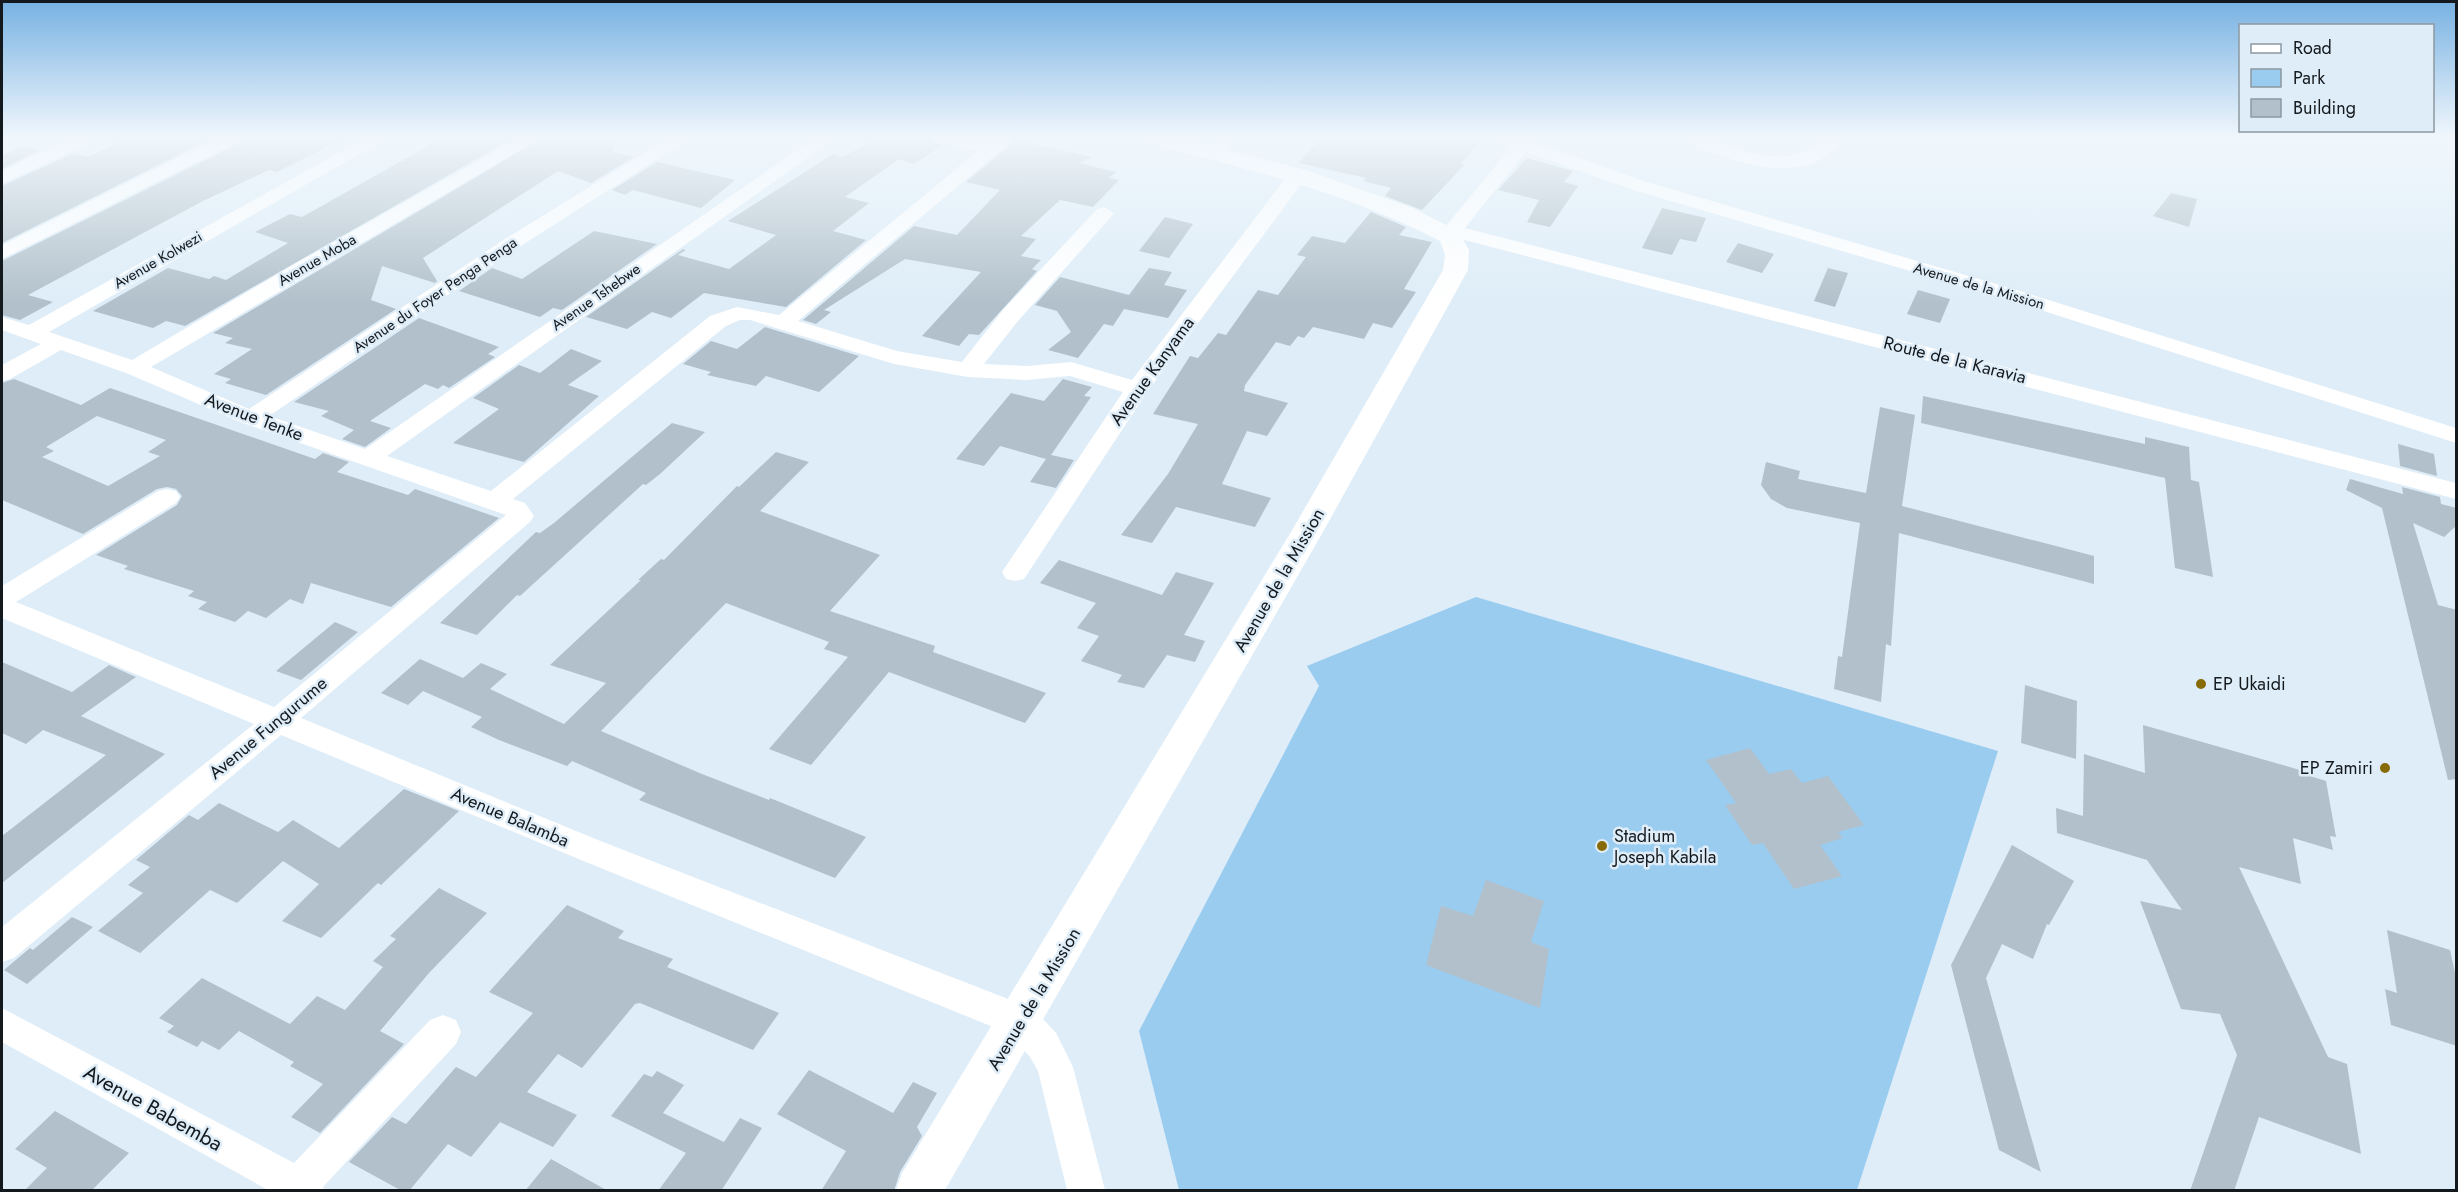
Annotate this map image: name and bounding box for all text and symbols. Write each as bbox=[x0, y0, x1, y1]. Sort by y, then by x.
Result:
legend bbox=[2239, 24, 2434, 132]
text: Road bbox=[2293, 35, 2332, 61]
text: Park bbox=[2293, 65, 2325, 91]
text: Building bbox=[2293, 95, 2356, 121]
street label: Avenue Kolwezi bbox=[110, 226, 206, 294]
street label: Avenue Moba bbox=[274, 229, 360, 291]
street label: Avenue du Foyer Penga Penga bbox=[349, 232, 521, 358]
street label: Avenue de la Mission bbox=[1911, 257, 2047, 315]
street label: Avenue Tshebwe bbox=[547, 258, 645, 336]
street label: Avenue Kanyama bbox=[1104, 311, 1200, 431]
street label: Route de la Karavia bbox=[1881, 330, 2029, 390]
street label: Avenue Tenke bbox=[201, 386, 307, 448]
street label: Avenue de la Mission bbox=[1227, 503, 1331, 657]
street label: Avenue Fungurume bbox=[203, 671, 333, 785]
place label: EP Ukaidi bbox=[2213, 671, 2286, 697]
marker: EP Ukaidi bbox=[2194, 677, 2208, 691]
place label: EP Zamiri bbox=[2300, 755, 2373, 781]
marker: EP Zamiri bbox=[2378, 761, 2392, 775]
street label: Avenue Balamba bbox=[447, 780, 573, 854]
place label: Stadium Joseph Kabila bbox=[1612, 823, 1716, 870]
marker: Stadium Joseph Kabila bbox=[1595, 839, 1609, 853]
street label: Avenue de la Mission bbox=[981, 923, 1087, 1075]
street label: Avenue Babemba bbox=[78, 1057, 228, 1159]

